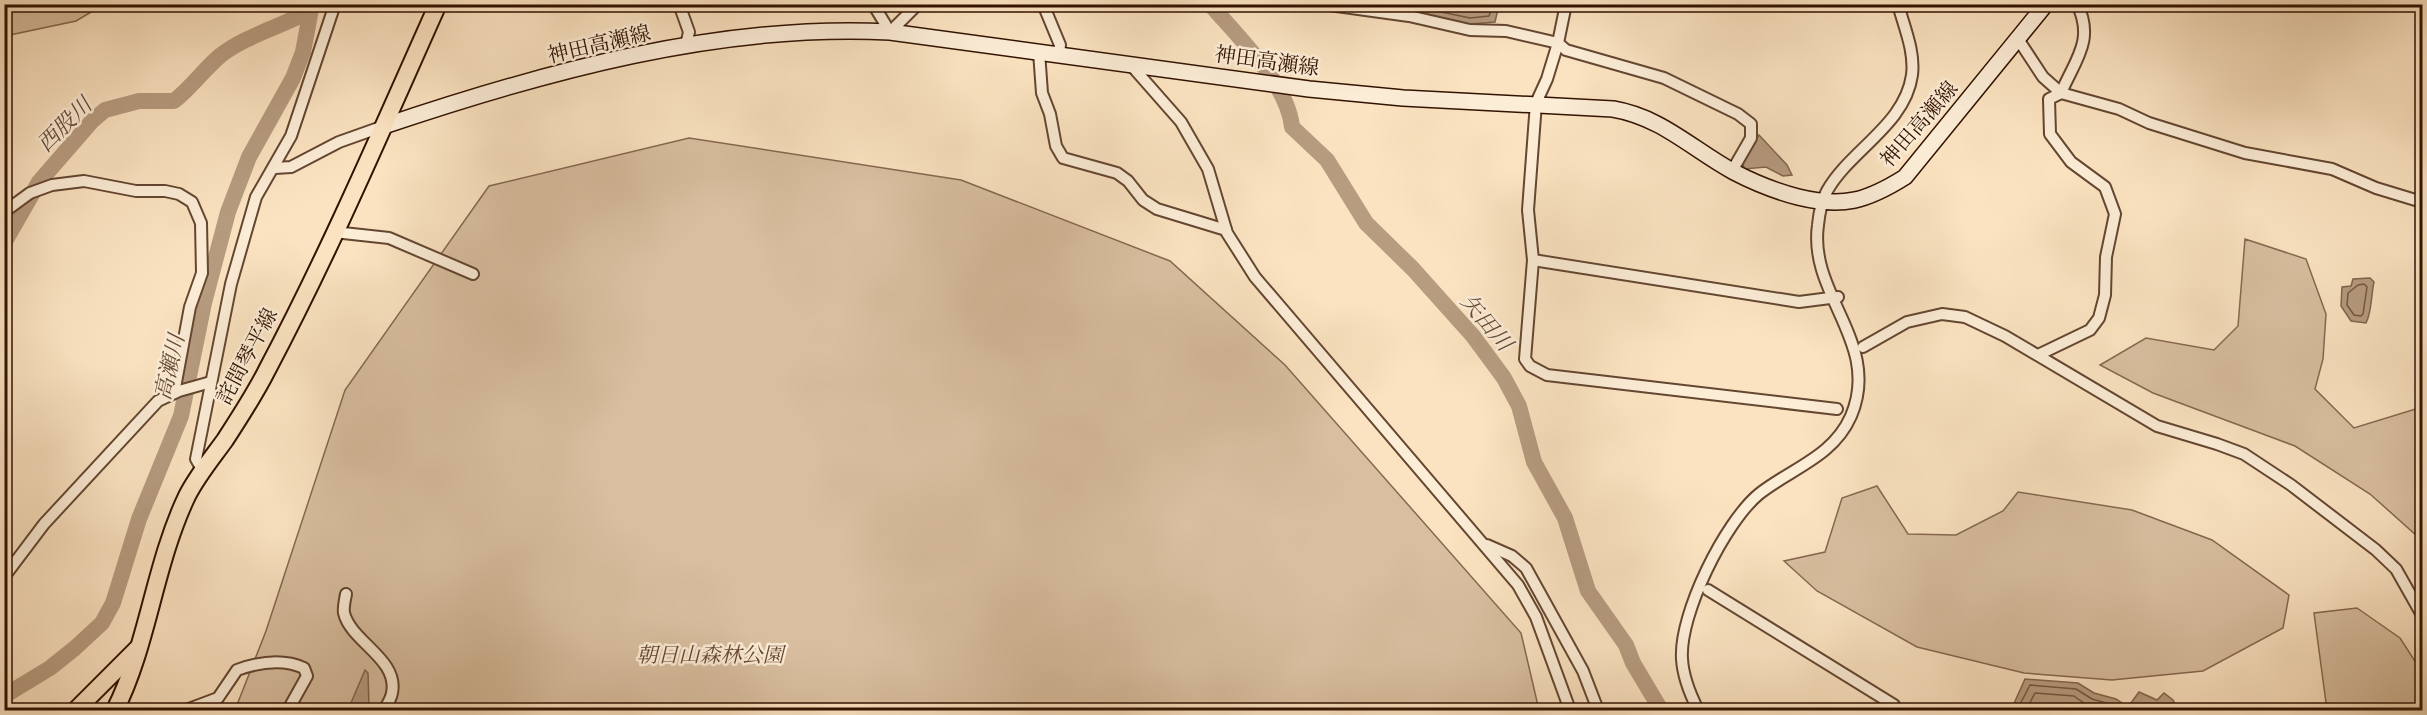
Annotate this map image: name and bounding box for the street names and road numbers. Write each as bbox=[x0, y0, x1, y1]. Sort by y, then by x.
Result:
street label: 神田高瀬線 bbox=[545, 20, 653, 69]
street label: 神田高瀬線 bbox=[1213, 42, 1321, 82]
street label: 神田高瀬線 bbox=[1876, 77, 1964, 173]
street label: 詫間琴平線 bbox=[212, 304, 284, 409]

